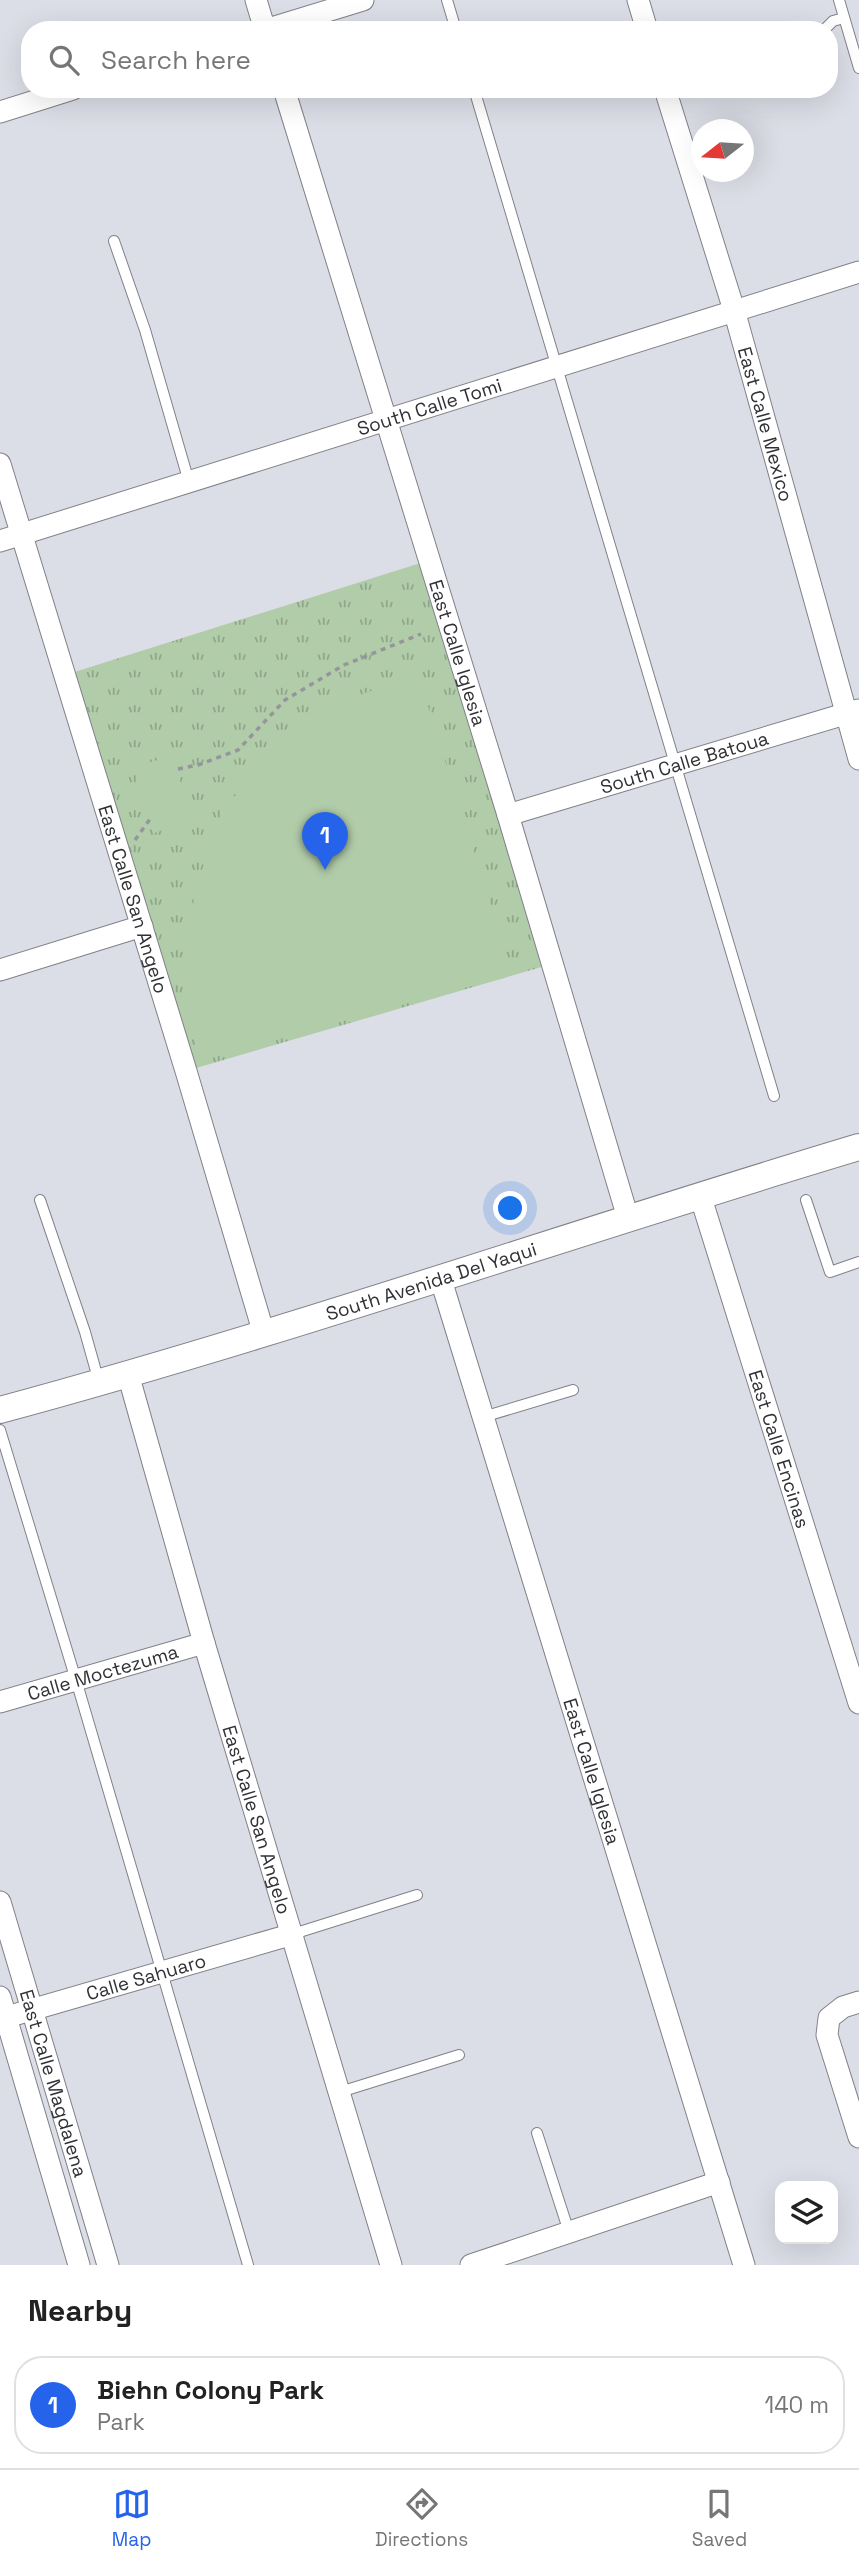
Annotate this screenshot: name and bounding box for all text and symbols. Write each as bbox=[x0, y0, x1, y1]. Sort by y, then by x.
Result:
search box bbox=[21, 21, 838, 98]
icon: search bbox=[45, 41, 83, 79]
text: Search here bbox=[101, 43, 251, 77]
north arrow bbox=[691, 119, 754, 182]
street label: East Calle Mexico bbox=[732, 344, 799, 504]
street label: South Calle Tomi bbox=[354, 372, 505, 441]
street label: East Calle Iglesia bbox=[424, 576, 492, 729]
street label: South Calle Batoua bbox=[597, 725, 771, 799]
street label: East Calle San Angelo bbox=[93, 802, 174, 996]
pin: 1 bbox=[302, 812, 348, 870]
your location bbox=[493, 1191, 527, 1225]
street label: South Avenida Del Yaqui bbox=[323, 1236, 540, 1326]
street label: East Calle Encinas bbox=[743, 1367, 816, 1531]
street label: Calle Moctezuma bbox=[24, 1639, 181, 1706]
street label: East Calle Iglesia bbox=[558, 1695, 626, 1848]
street label: East Calle San Angelo bbox=[217, 1722, 297, 1917]
street label: Calle Sahuaro bbox=[83, 1947, 209, 2006]
street label: East Calle Magdalena bbox=[14, 1986, 94, 2180]
map controls bbox=[775, 2181, 838, 2244]
button: layers bbox=[775, 2181, 838, 2244]
text: Nearby bbox=[28, 2291, 132, 2330]
text: Biehn Colony Park bbox=[97, 2373, 324, 2407]
text: 1 bbox=[48, 2390, 58, 2420]
text: 140 m bbox=[765, 2390, 829, 2420]
text: Park bbox=[97, 2407, 145, 2437]
tab: Map bbox=[112, 2485, 151, 2552]
tab: Directions bbox=[375, 2485, 468, 2552]
tab: Saved bbox=[692, 2485, 747, 2552]

